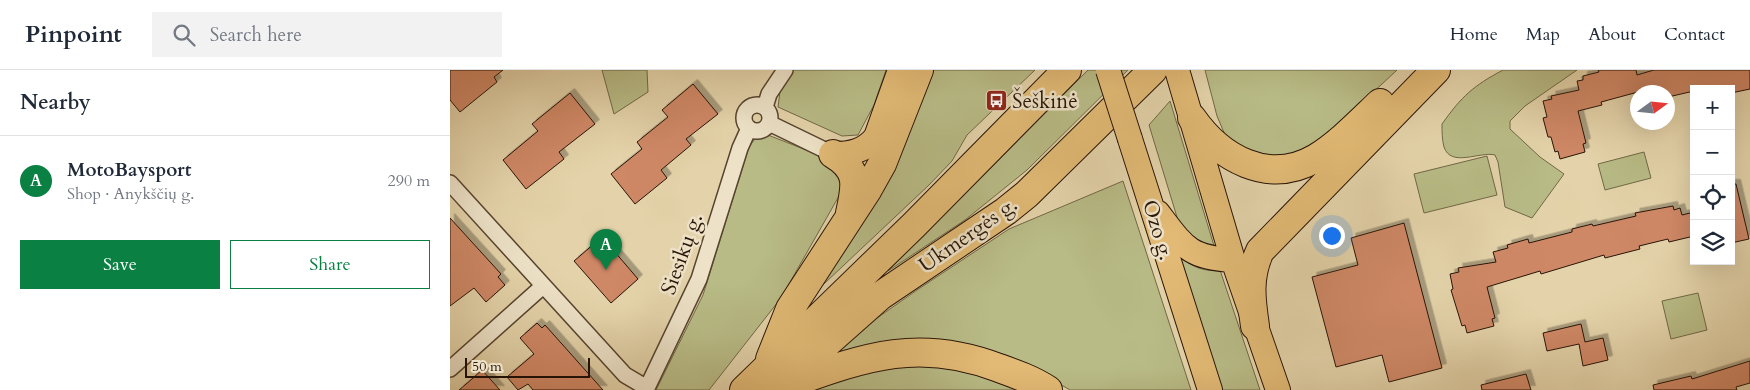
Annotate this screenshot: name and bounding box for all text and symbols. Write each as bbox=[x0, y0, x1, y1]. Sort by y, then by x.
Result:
search box bbox=[152, 12, 502, 57]
text: Pinpoint bbox=[25, 18, 122, 51]
icon: search bbox=[170, 21, 198, 49]
text: Search here bbox=[210, 22, 302, 48]
text: Home bbox=[1450, 22, 1498, 47]
text: Map bbox=[1526, 22, 1560, 47]
text: About bbox=[1588, 22, 1636, 47]
text: Contact bbox=[1664, 22, 1725, 47]
north arrow bbox=[1630, 85, 1675, 130]
map controls bbox=[1690, 85, 1735, 265]
button: + bbox=[1690, 85, 1735, 130]
place label: Šeškinė bbox=[1012, 86, 1078, 116]
text: Nearby bbox=[20, 88, 91, 117]
bus stop icon: Šeškinė bbox=[984, 89, 1008, 113]
button: − bbox=[1690, 130, 1735, 175]
text: MotoBaysport bbox=[67, 157, 191, 183]
text: A bbox=[30, 170, 42, 192]
text: 290 m bbox=[388, 170, 430, 192]
button: locate bbox=[1690, 175, 1735, 220]
text: Shop · Anykščių g. bbox=[67, 183, 194, 205]
street label: Ukmergės g. bbox=[913, 190, 1023, 280]
street label: Ozo g. bbox=[1135, 196, 1181, 264]
street label: Siesikų g. bbox=[654, 209, 710, 299]
button: layers bbox=[1690, 220, 1735, 265]
your location bbox=[1319, 223, 1345, 249]
pin: A bbox=[590, 229, 622, 270]
button: Save bbox=[20, 240, 220, 289]
button: Share bbox=[230, 240, 430, 289]
scale bar bbox=[465, 355, 590, 378]
text: 50 m bbox=[472, 357, 502, 376]

